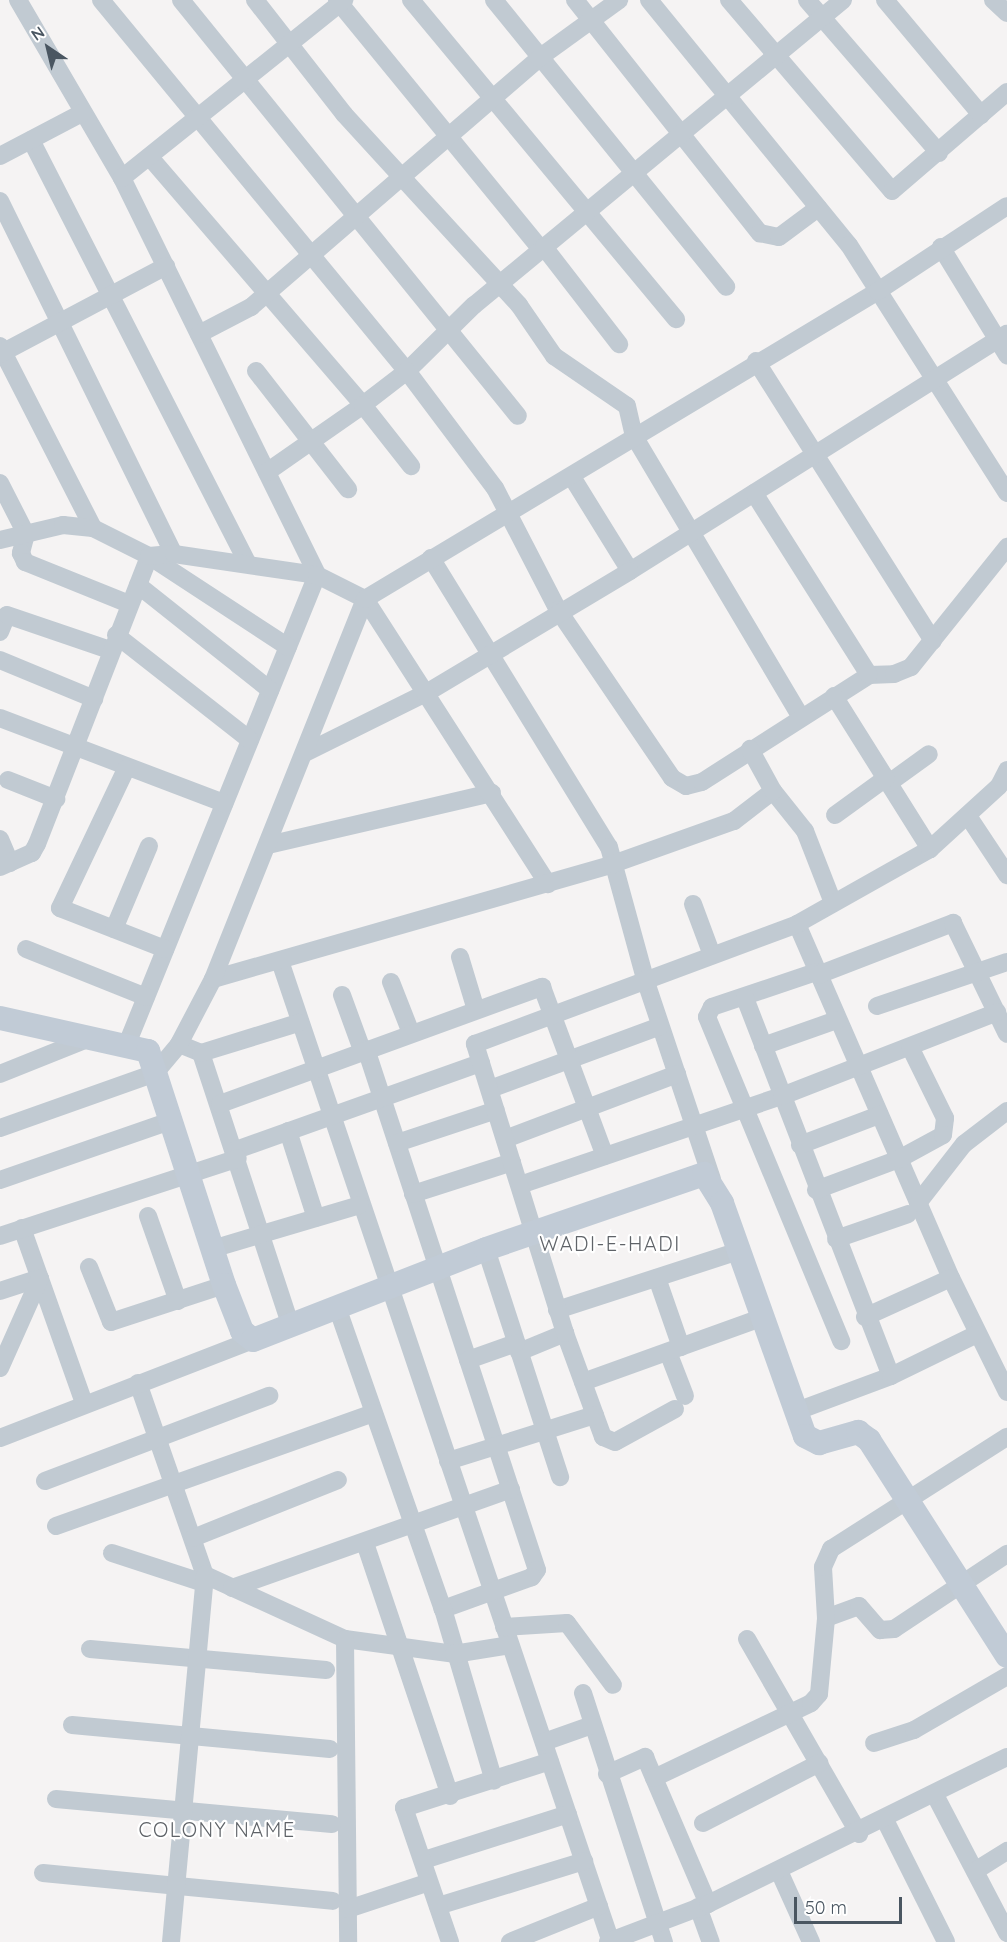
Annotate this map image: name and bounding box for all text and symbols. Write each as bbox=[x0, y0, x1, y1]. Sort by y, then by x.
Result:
north arrow bbox=[18, 18, 78, 78]
text: N bbox=[27, 22, 48, 45]
district label: WADI-E-HADI bbox=[539, 1231, 681, 1255]
district label: COLONY NAME bbox=[138, 1817, 296, 1841]
scale bar bbox=[797, 1885, 905, 1923]
text: 50 m bbox=[805, 1896, 847, 1919]

